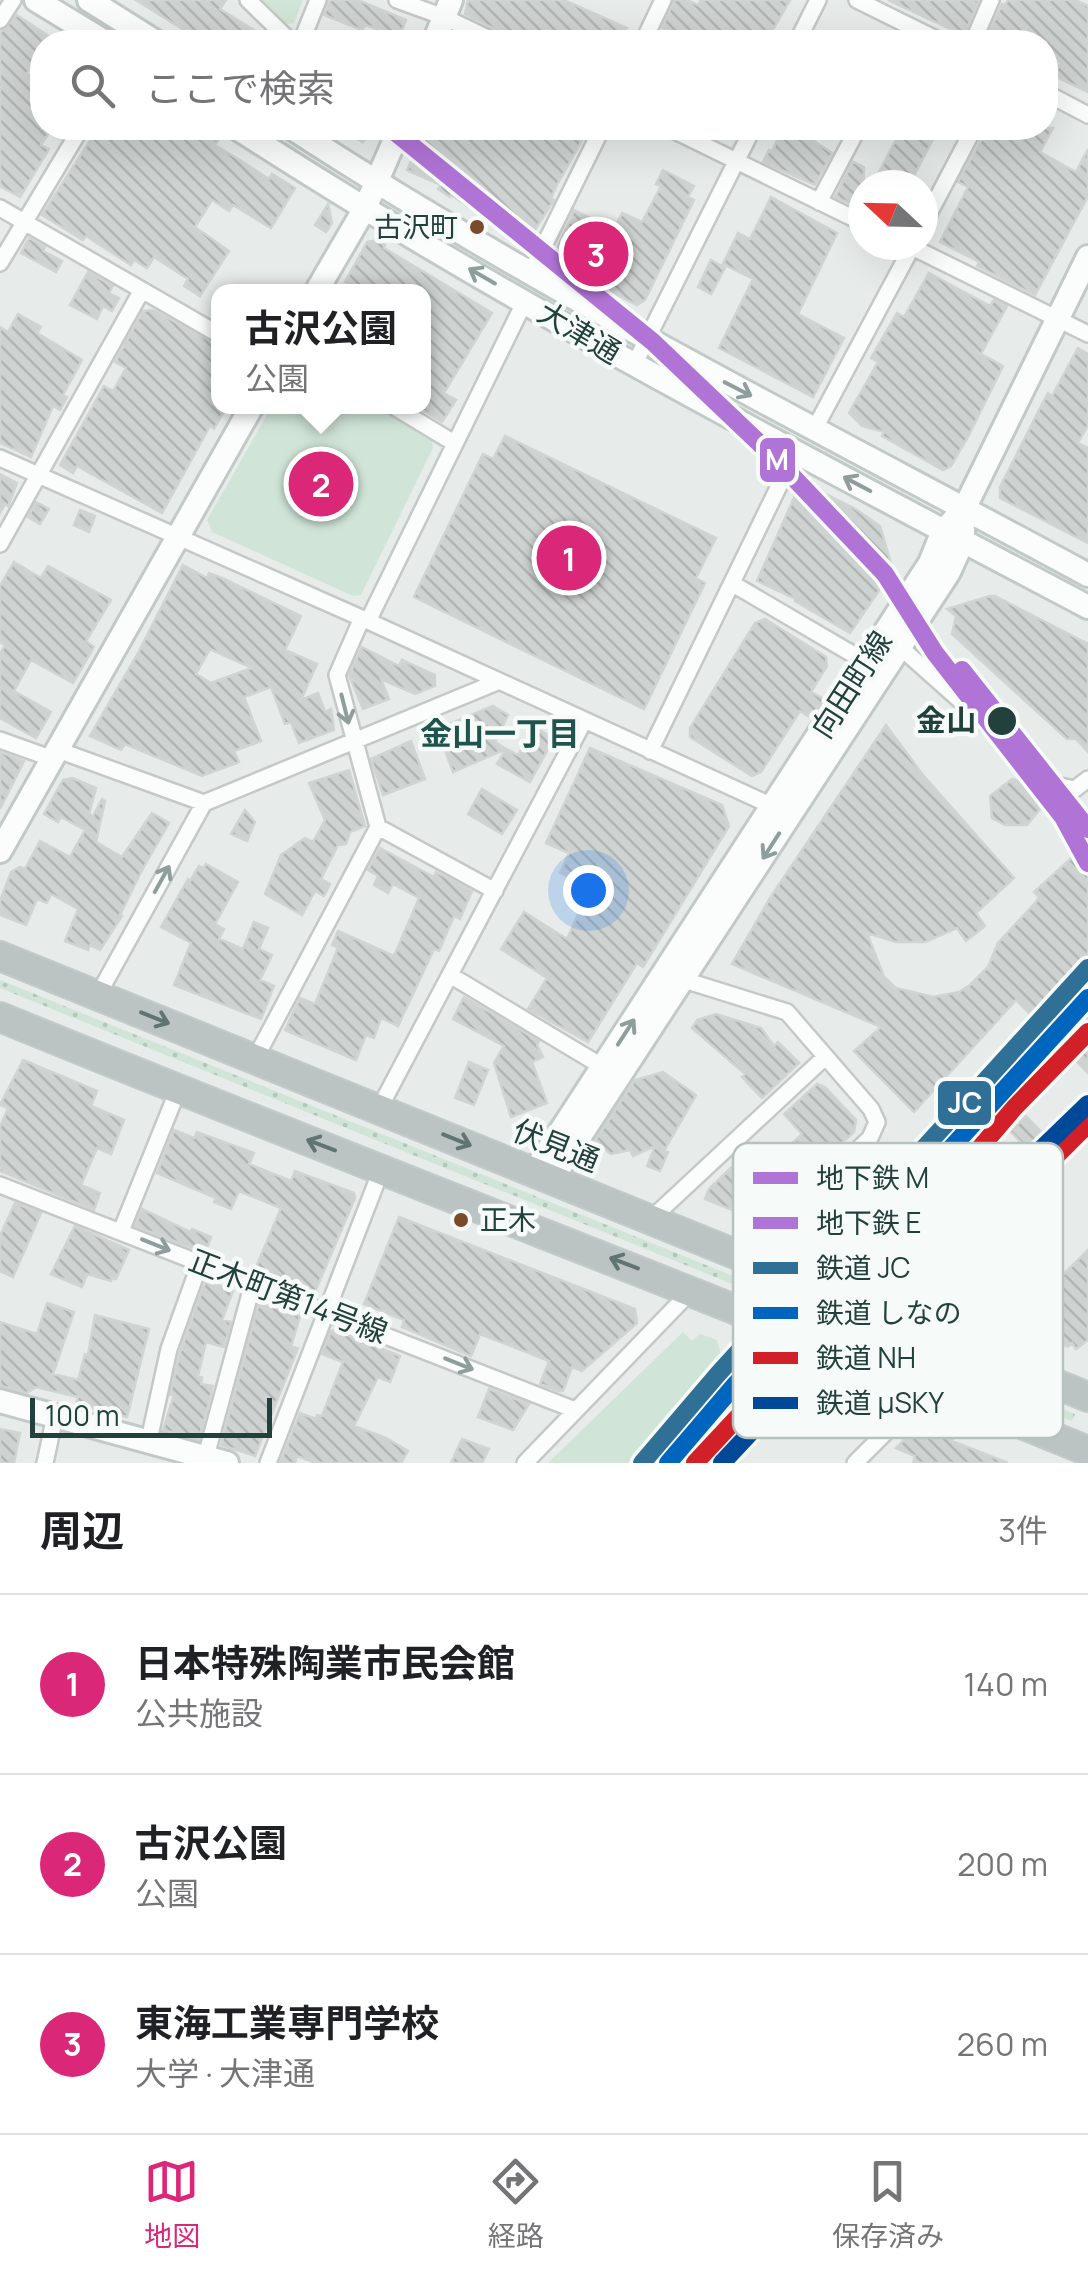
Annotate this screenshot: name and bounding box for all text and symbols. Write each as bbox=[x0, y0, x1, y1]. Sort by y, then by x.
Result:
search box bbox=[30, 30, 1058, 140]
icon: search bbox=[65, 58, 120, 113]
text: ここで検索 bbox=[145, 61, 335, 113]
north arrow bbox=[848, 170, 938, 260]
place label: 古沢町 bbox=[374, 207, 458, 245]
pin: 3 bbox=[564, 216, 628, 292]
marker: 古沢町 bbox=[467, 217, 487, 237]
one-way arrow bbox=[467, 265, 497, 285]
popup bbox=[211, 284, 431, 414]
street label: 大津通 bbox=[531, 291, 629, 372]
text: 古沢公園 bbox=[245, 301, 397, 353]
text: 公園 bbox=[245, 356, 309, 400]
one-way arrow bbox=[722, 380, 752, 399]
line badge: M bbox=[758, 436, 797, 484]
text: M bbox=[765, 440, 789, 478]
pin: 2 bbox=[288, 446, 354, 522]
one-way arrow bbox=[843, 474, 873, 493]
pin: 1 bbox=[536, 520, 602, 596]
street label: 向田町線 bbox=[801, 623, 901, 746]
one-way arrow bbox=[337, 693, 356, 724]
place label: 金山 bbox=[916, 699, 976, 740]
marker: 金山 bbox=[985, 704, 1019, 738]
district label: 金山一丁目 bbox=[420, 711, 580, 755]
one-way arrow bbox=[760, 832, 781, 860]
one-way arrow bbox=[153, 865, 173, 895]
your location bbox=[563, 865, 614, 916]
one-way arrow bbox=[140, 1011, 170, 1029]
one-way arrow bbox=[616, 1018, 637, 1047]
line badge: JC bbox=[936, 1079, 993, 1127]
text: JC bbox=[948, 1083, 982, 1121]
street label: 伏見通 bbox=[507, 1109, 606, 1180]
one-way arrow bbox=[441, 1133, 471, 1151]
one-way arrow bbox=[306, 1135, 337, 1153]
legend bbox=[733, 1143, 1063, 1438]
text: 地下鉄 M bbox=[816, 1158, 929, 1196]
place label: 正木 bbox=[480, 1200, 536, 1238]
text: 地下鉄 E bbox=[816, 1203, 922, 1241]
marker: 正木 bbox=[451, 1210, 471, 1230]
one-way arrow bbox=[141, 1237, 171, 1255]
street label: 正木町第14号線 bbox=[183, 1239, 394, 1352]
text: 鉄道 JC bbox=[816, 1248, 911, 1286]
one-way arrow bbox=[609, 1253, 639, 1271]
text: 鉄道 しなの bbox=[816, 1293, 962, 1331]
text: 鉄道 NH bbox=[816, 1338, 916, 1376]
one-way arrow bbox=[443, 1356, 474, 1374]
text: 鉄道 μSKY bbox=[816, 1383, 944, 1421]
scale bar bbox=[30, 1393, 272, 1438]
text: 100 m bbox=[45, 1396, 119, 1434]
text: 周辺 bbox=[40, 1501, 124, 1559]
text: 3件 bbox=[998, 1508, 1048, 1552]
text: 日本特殊陶業市民会館 bbox=[135, 1636, 515, 1688]
text: 1 bbox=[65, 1662, 80, 1706]
text: 140 m bbox=[964, 1662, 1048, 1706]
text: 公共施設 bbox=[135, 1691, 263, 1735]
text: 古沢公園 bbox=[135, 1816, 287, 1868]
text: 2 bbox=[63, 1842, 82, 1886]
text: 200 m bbox=[957, 1842, 1048, 1886]
text: 公園 bbox=[135, 1871, 199, 1915]
text: 東海工業専門学校 bbox=[135, 1996, 439, 2048]
text: 3 bbox=[63, 2022, 82, 2066]
text: 260 m bbox=[957, 2022, 1048, 2066]
text: 大学 · 大津通 bbox=[135, 2051, 315, 2095]
tab: 地図 bbox=[144, 2154, 200, 2254]
tab: 経路 bbox=[488, 2154, 544, 2254]
tab: 保存済み bbox=[832, 2154, 944, 2254]

